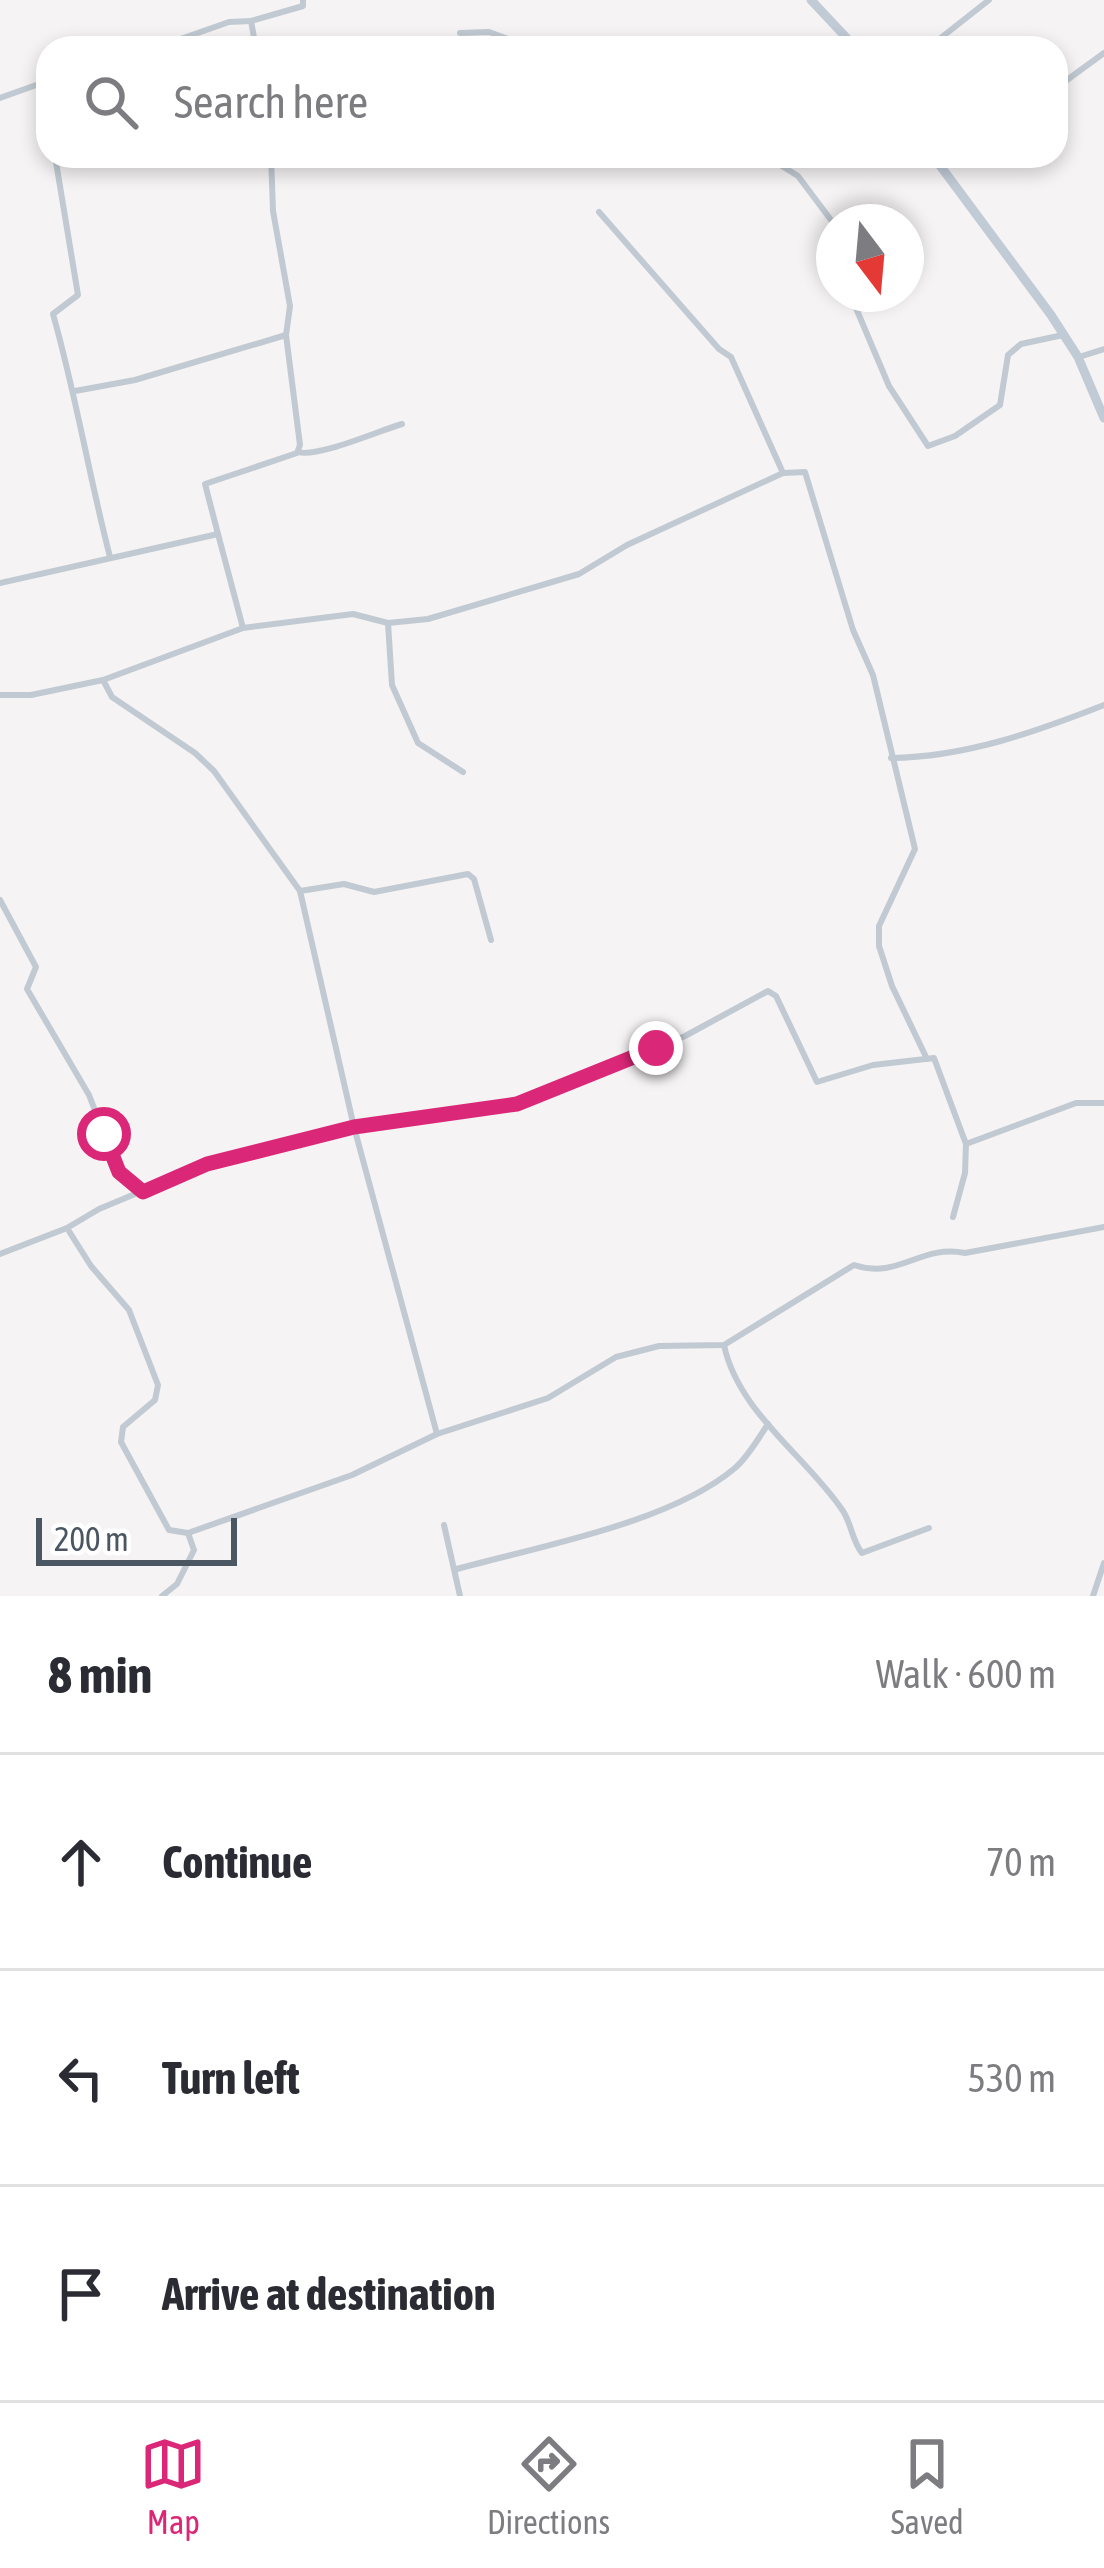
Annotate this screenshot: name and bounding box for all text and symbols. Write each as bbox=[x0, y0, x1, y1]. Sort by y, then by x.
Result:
search box bbox=[36, 36, 1068, 168]
icon: search bbox=[78, 69, 144, 135]
text: Search here bbox=[174, 76, 368, 128]
north arrow bbox=[816, 204, 924, 312]
route end bbox=[629, 1021, 683, 1075]
route start bbox=[77, 1107, 131, 1161]
scale bar bbox=[36, 1512, 237, 1565]
text: 200 m bbox=[54, 1520, 129, 1558]
text: 8 min bbox=[48, 1645, 152, 1704]
text: Walk · 600 m bbox=[876, 1652, 1056, 1696]
icon: ahead bbox=[48, 1829, 114, 1895]
text: Continue bbox=[162, 1836, 313, 1888]
text: 70 m bbox=[986, 1840, 1056, 1884]
icon: left bbox=[48, 2045, 114, 2111]
text: Turn left bbox=[162, 2052, 300, 2104]
text: 530 m bbox=[968, 2056, 1056, 2100]
icon: arrive bbox=[48, 2261, 114, 2327]
text: Arrive at destination bbox=[162, 2268, 496, 2320]
tab: Map bbox=[140, 2431, 206, 2541]
tab: Directions bbox=[487, 2431, 610, 2541]
tab: Saved bbox=[891, 2431, 964, 2541]

